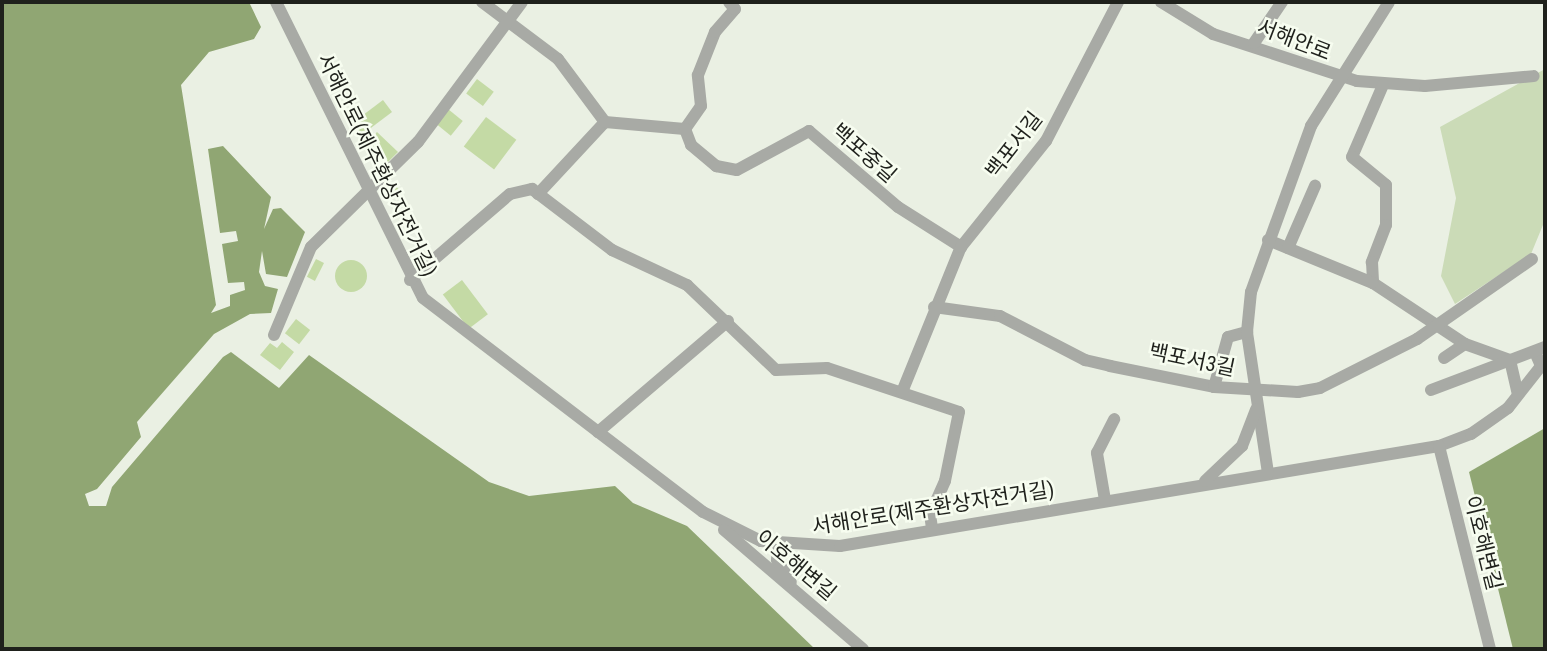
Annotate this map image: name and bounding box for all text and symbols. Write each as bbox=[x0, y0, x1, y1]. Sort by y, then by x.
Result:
street label: 서해안로 bbox=[1253, 14, 1335, 66]
street label: 서해안로(제주환상자전거길) bbox=[312, 49, 442, 281]
street label: 백포서길 bbox=[980, 107, 1048, 183]
street label: 백포중길 bbox=[827, 118, 901, 188]
street label: 백포서3길 bbox=[1147, 339, 1237, 381]
street label: 서해안로(제주환상자전거길) bbox=[810, 476, 1056, 540]
street label: 이호해변길 bbox=[1459, 493, 1507, 593]
street label: 이호해변길 bbox=[751, 524, 841, 606]

